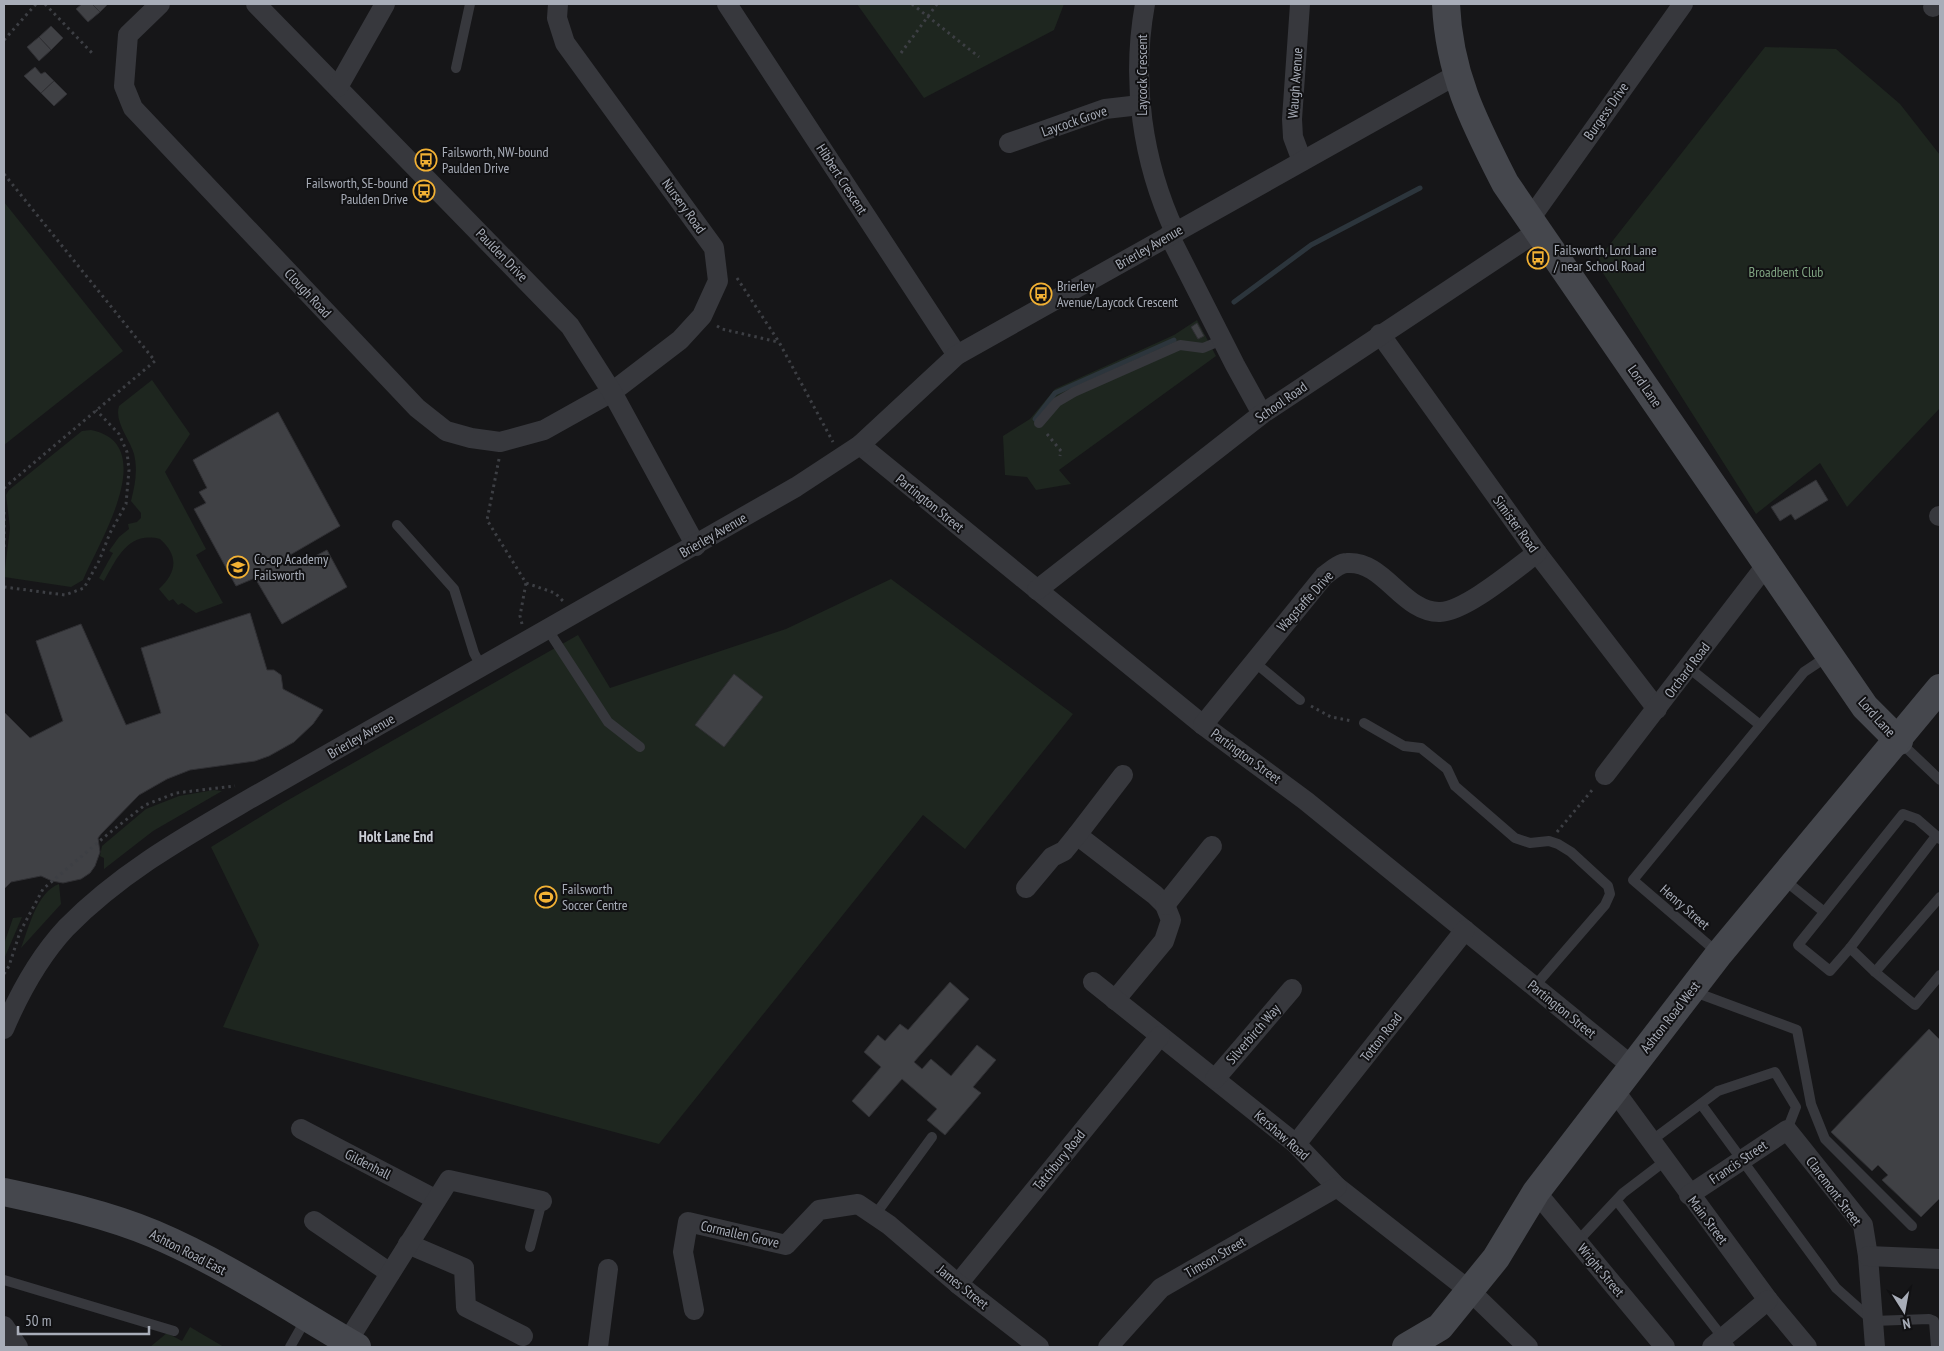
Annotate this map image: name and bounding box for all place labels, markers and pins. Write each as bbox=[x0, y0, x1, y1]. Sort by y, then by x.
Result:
place label: Failsworth, NW-bound Paulden Drive bbox=[442, 143, 549, 177]
bus stop icon: Failsworth, NW-bound Paulden Drive bbox=[414, 148, 438, 172]
place label: Failsworth, SE-bound Paulden Drive bbox=[306, 174, 408, 208]
bus stop icon: Failsworth, SE-bound Paulden Drive bbox=[412, 179, 436, 203]
place label: Failsworth, Lord Lane / near School Road bbox=[1553, 241, 1657, 275]
bus stop icon: Failsworth, Lord Lane / near School Road bbox=[1526, 246, 1550, 270]
place label: Brierley Avenue/Laycock Crescent bbox=[1057, 277, 1178, 311]
bus stop icon: Brierley Avenue/Laycock Crescent bbox=[1029, 282, 1053, 306]
place label: Co-op Academy Failsworth bbox=[254, 550, 329, 584]
school or university icon: Co-op Academy Failsworth bbox=[226, 555, 250, 579]
place label: Failsworth Soccer Centre bbox=[562, 880, 628, 914]
sports icon: Failsworth Soccer Centre bbox=[534, 885, 558, 909]

